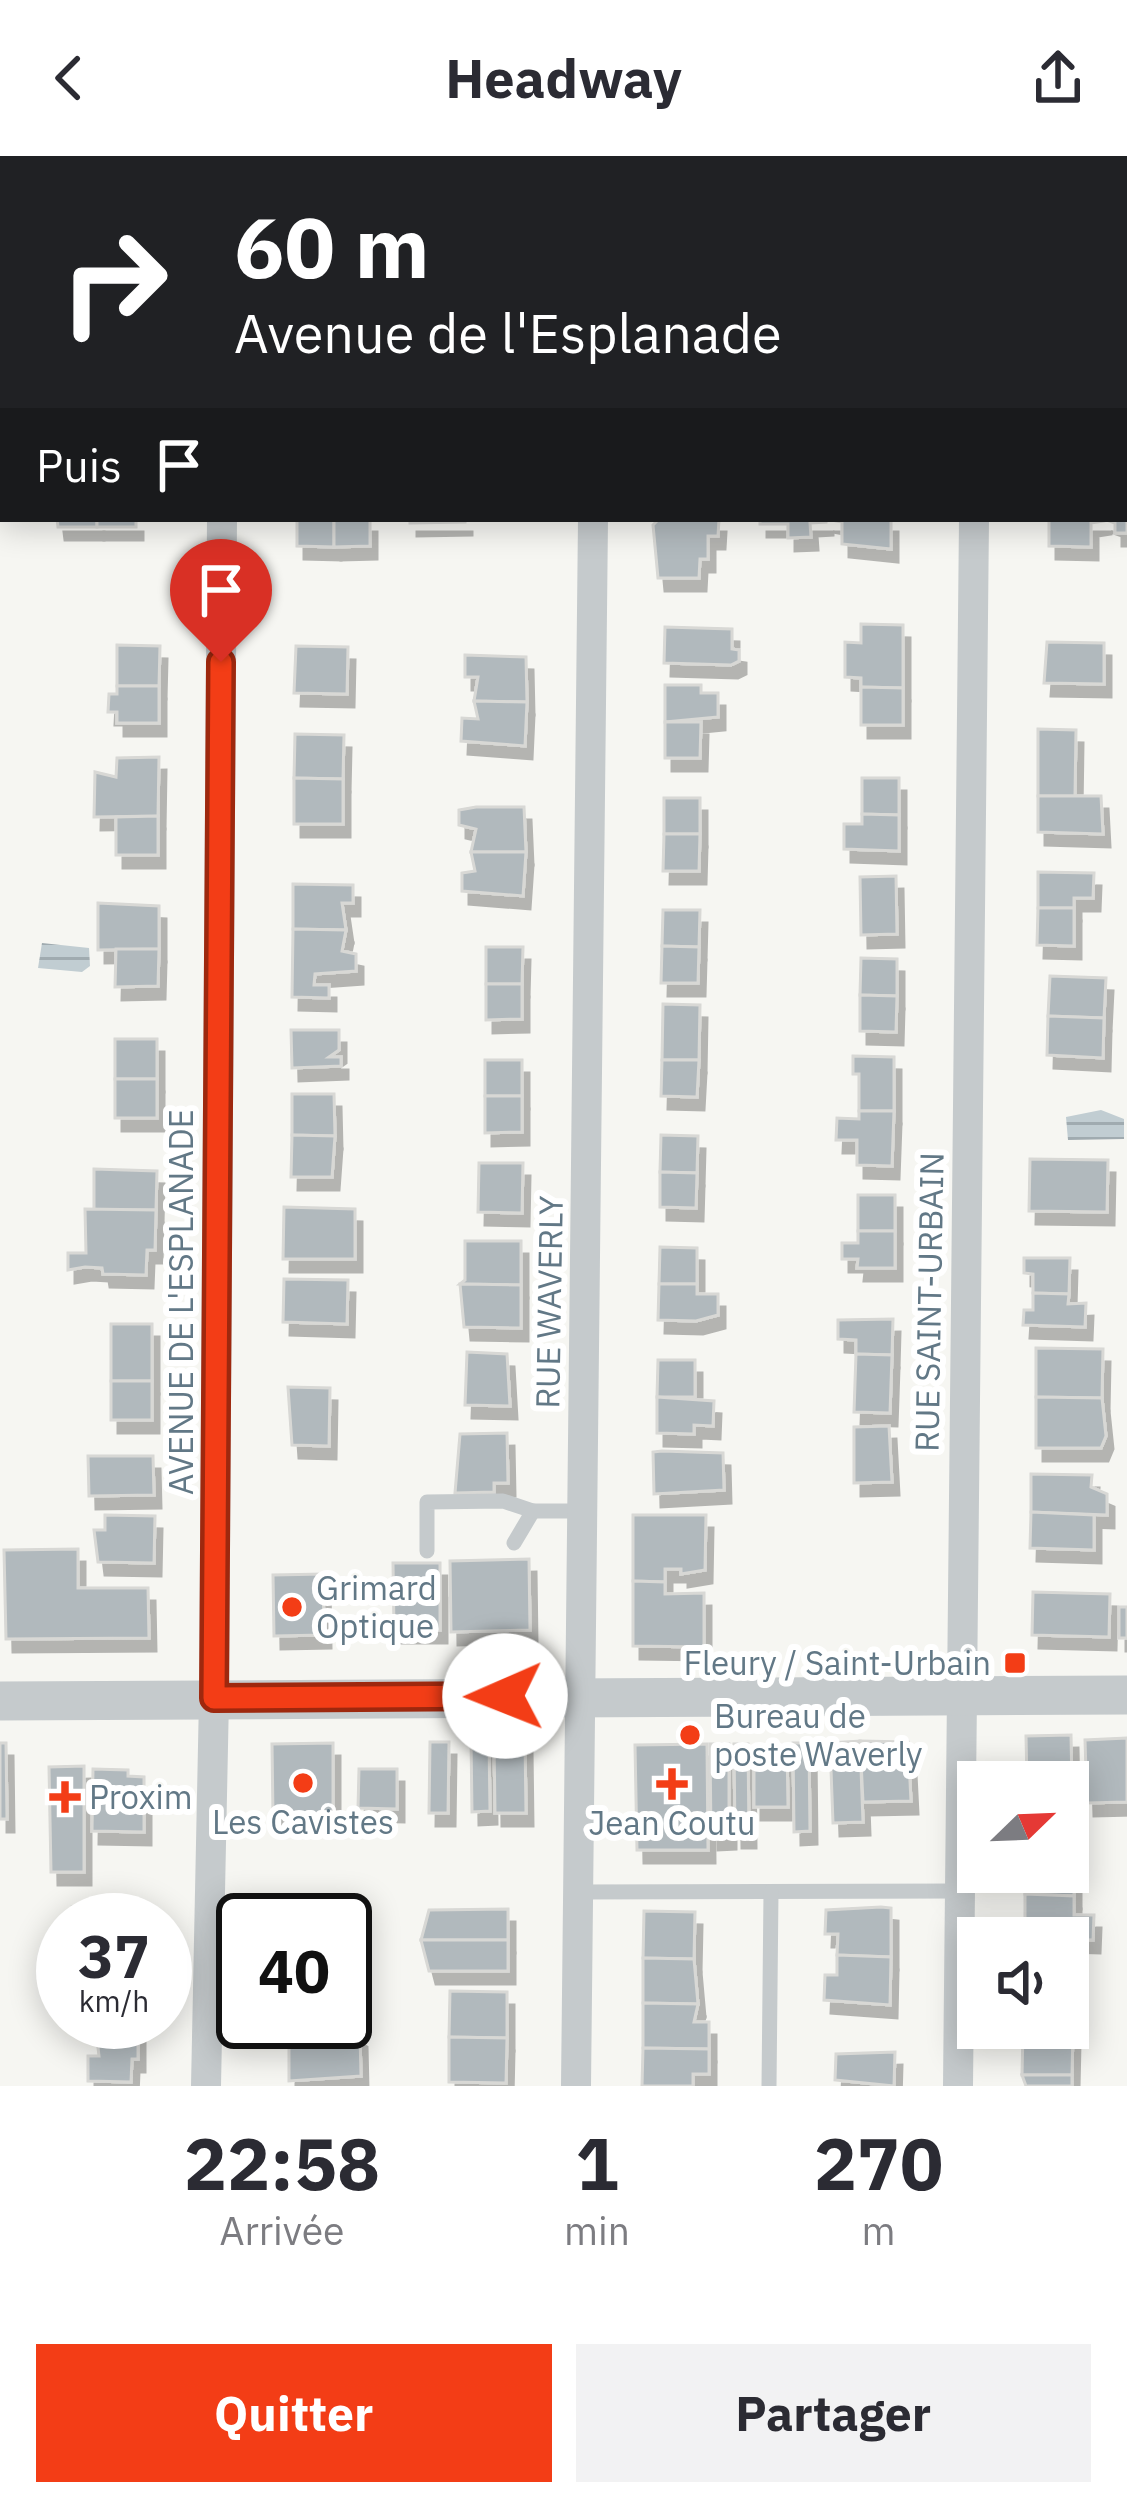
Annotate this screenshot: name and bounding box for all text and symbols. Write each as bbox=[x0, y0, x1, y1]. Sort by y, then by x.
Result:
text: Headway bbox=[445, 43, 682, 113]
icon: back bbox=[36, 45, 102, 111]
icon: share bbox=[1025, 45, 1091, 111]
text: 60 m bbox=[234, 192, 430, 301]
icon: right bbox=[36, 204, 192, 360]
text: Avenue de l'Esplanade bbox=[234, 298, 782, 368]
icon: arrive bbox=[146, 432, 212, 498]
text: Puis bbox=[36, 436, 122, 494]
pin bbox=[170, 539, 272, 662]
icon: arrive bbox=[188, 557, 254, 623]
street label: AVENUE DE L'ESPLANADE bbox=[159, 1109, 202, 1495]
street label: RUE SAINT-URBAIN bbox=[904, 1152, 953, 1452]
street label: RUE WAVERLY bbox=[525, 1195, 572, 1409]
place label: Grimard Optique bbox=[316, 1566, 437, 1647]
marker: Grimard Optique bbox=[279, 1594, 305, 1620]
position arrow bbox=[442, 1633, 568, 1759]
place label: Fleury / Saint-Urbain bbox=[683, 1641, 991, 1684]
marker: Fleury / Saint-Urbain bbox=[1002, 1650, 1028, 1676]
place label: Bureau de poste Waverly bbox=[714, 1694, 923, 1775]
marker: Bureau de poste Waverly bbox=[677, 1722, 703, 1748]
north arrow bbox=[957, 1761, 1089, 1893]
map controls bbox=[957, 1761, 1089, 2049]
marker: Les Cavistes bbox=[290, 1770, 316, 1796]
marker: Jean Coutu bbox=[659, 1771, 685, 1797]
place label: Proxim bbox=[89, 1775, 193, 1818]
marker: Proxim bbox=[52, 1784, 78, 1810]
place label: Les Cavistes bbox=[212, 1800, 394, 1843]
place label: Jean Coutu bbox=[588, 1801, 756, 1844]
speed limit sign: 40 bbox=[216, 1893, 372, 2049]
text: 37 bbox=[78, 1916, 150, 1995]
button: sound bbox=[957, 1917, 1089, 2049]
text: km/h bbox=[79, 1981, 149, 2020]
text: 22:58 bbox=[184, 2116, 380, 2210]
text: 1 bbox=[575, 2116, 619, 2210]
text: 270 bbox=[814, 2116, 943, 2210]
text: Arrivée bbox=[219, 2205, 345, 2256]
text: min bbox=[564, 2205, 630, 2256]
text: m bbox=[861, 2205, 896, 2256]
button: Quitter bbox=[36, 2344, 552, 2482]
button: Partager bbox=[576, 2344, 1091, 2482]

